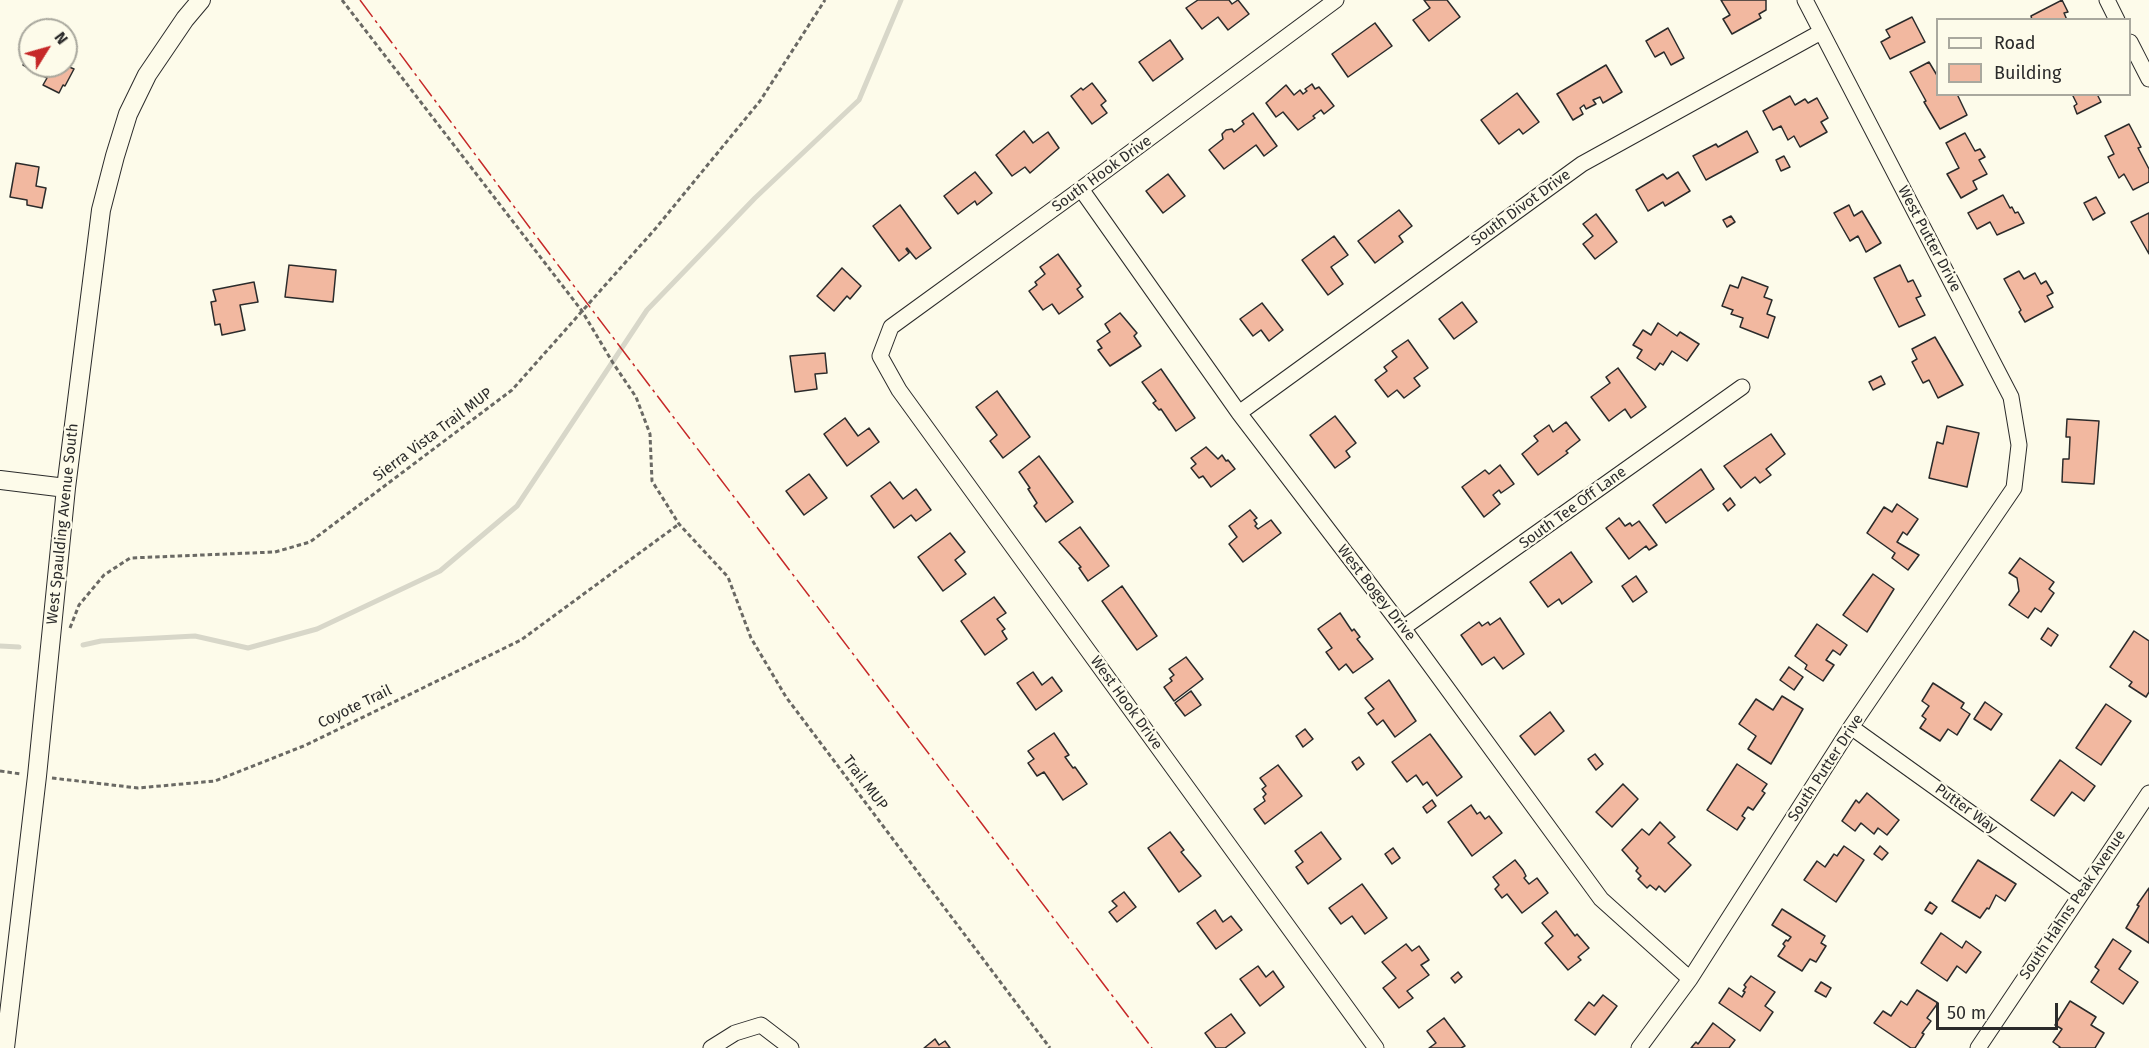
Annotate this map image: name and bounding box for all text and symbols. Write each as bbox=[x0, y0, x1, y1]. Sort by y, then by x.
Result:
north arrow bbox=[18, 18, 78, 78]
legend bbox=[1936, 18, 2131, 96]
text: N bbox=[50, 28, 72, 48]
text: Road bbox=[1994, 32, 2036, 54]
text: Building bbox=[1994, 62, 2061, 84]
street label: South Hook Drive bbox=[1049, 132, 1155, 216]
street label: South Divot Drive bbox=[1468, 166, 1574, 250]
street label: West Putter Drive bbox=[1893, 183, 1965, 295]
street label: Sierra Vista Trail MUP bbox=[370, 384, 496, 486]
street label: West Spaulding Avenue South bbox=[43, 422, 83, 626]
street label: South Tee Off Lane bbox=[1516, 463, 1630, 553]
street label: West Bogey Drive bbox=[1333, 541, 1419, 645]
street label: West Hook Drive bbox=[1086, 653, 1166, 753]
street label: Coyote Trail bbox=[315, 681, 395, 733]
street label: South Putter Drive bbox=[1785, 711, 1867, 825]
street label: Trail MUP bbox=[839, 752, 891, 814]
street label: Putter Way bbox=[1931, 780, 2001, 838]
street label: South Hahns Peak Avenue bbox=[2016, 827, 2130, 983]
scale bar bbox=[1939, 991, 2060, 1029]
text: 50 m bbox=[1947, 1002, 1986, 1024]

